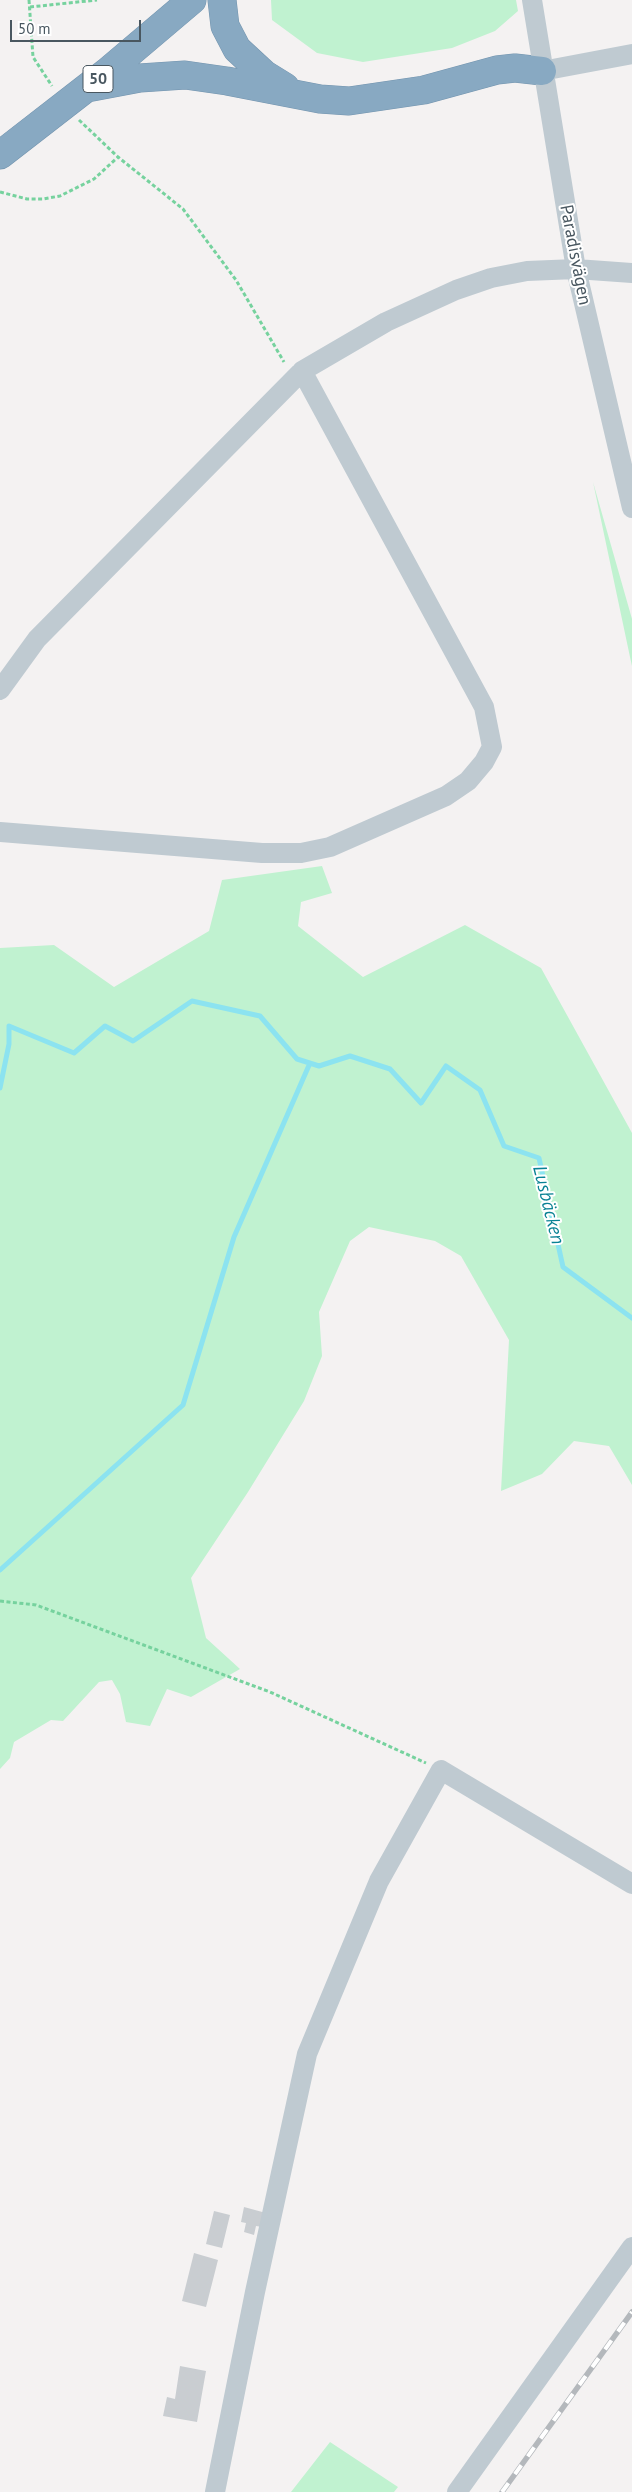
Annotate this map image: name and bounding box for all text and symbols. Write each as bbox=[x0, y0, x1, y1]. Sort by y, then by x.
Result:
scale bar bbox=[12, 10, 144, 42]
text: 50 m bbox=[18, 19, 51, 38]
road number: 50 bbox=[83, 66, 113, 92]
street label: Paradisvägen bbox=[555, 203, 595, 307]
water label: Lusbäcken bbox=[527, 1163, 569, 1247]

